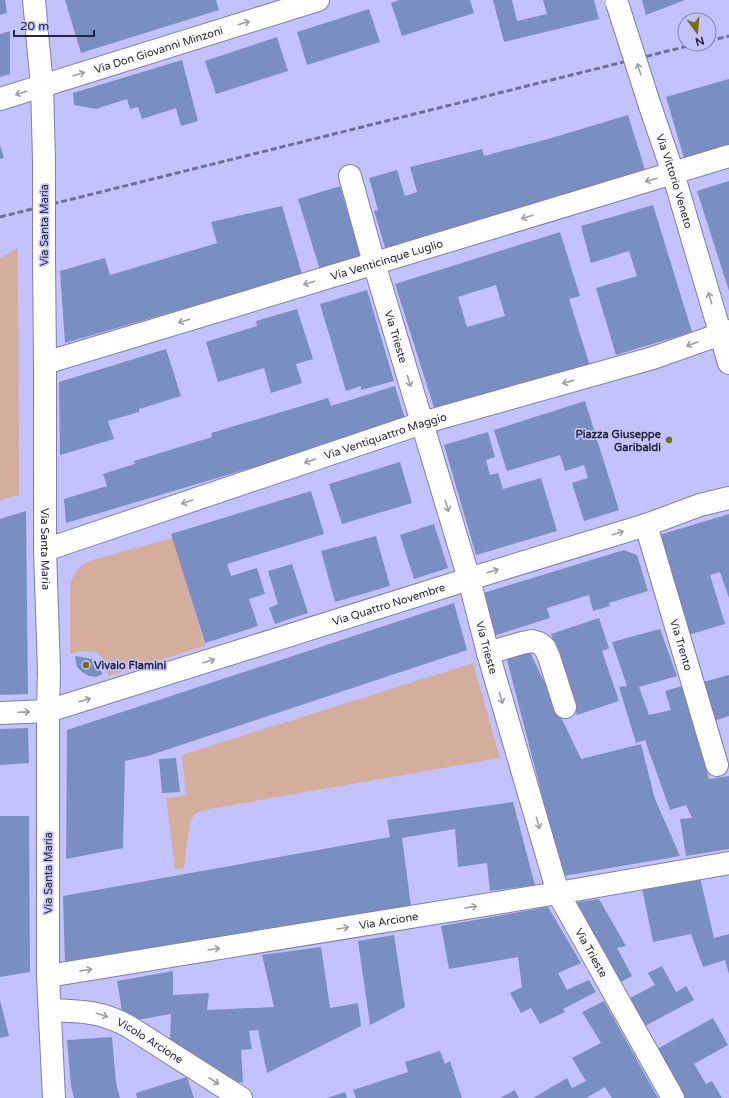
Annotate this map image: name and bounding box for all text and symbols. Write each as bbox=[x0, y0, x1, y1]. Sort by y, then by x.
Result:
scale bar bbox=[14, 12, 94, 38]
north arrow bbox=[677, 12, 717, 52]
text: 20 m bbox=[20, 19, 49, 33]
one-way arrow bbox=[237, 19, 250, 26]
street label: Via Don Giovanni Minzoni bbox=[93, 24, 224, 76]
text: N bbox=[694, 34, 706, 49]
one-way arrow bbox=[634, 63, 642, 75]
one-way arrow bbox=[73, 70, 85, 78]
one-way arrow bbox=[15, 90, 28, 97]
street label: Via Vittorio Veneto bbox=[654, 132, 696, 230]
one-way arrow bbox=[645, 177, 658, 184]
street label: Via Santa Maria bbox=[38, 184, 51, 266]
one-way arrow bbox=[521, 214, 534, 221]
street label: Via Venticinque Luglio bbox=[329, 236, 445, 283]
one-way arrow bbox=[302, 280, 315, 287]
one-way arrow bbox=[706, 292, 713, 305]
street label: Via Trieste bbox=[382, 309, 410, 364]
one-way arrow bbox=[178, 318, 191, 325]
one-way arrow bbox=[686, 341, 699, 348]
one-way arrow bbox=[406, 375, 413, 388]
one-way arrow bbox=[562, 379, 575, 386]
street label: Via Ventiquattro Maggio bbox=[322, 410, 448, 462]
place label: Piazza Giuseppe Garibaldi bbox=[575, 428, 662, 454]
marker: Piazza Giuseppe Garibaldi bbox=[664, 435, 674, 445]
one-way arrow bbox=[304, 457, 316, 465]
one-way arrow bbox=[180, 499, 193, 506]
one-way arrow bbox=[444, 499, 451, 512]
street label: Via Santa Maria bbox=[38, 508, 53, 590]
one-way arrow bbox=[611, 529, 624, 536]
one-way arrow bbox=[487, 567, 500, 574]
street label: Via Quattro Novembre bbox=[331, 580, 447, 628]
street label: Via Trento bbox=[668, 618, 695, 672]
street label: Via Trieste bbox=[474, 620, 500, 675]
one-way arrow bbox=[203, 656, 215, 664]
place label: Vivaio Flamini bbox=[94, 659, 167, 672]
marker: Vivaio Flamini bbox=[81, 660, 91, 670]
one-way arrow bbox=[498, 691, 505, 704]
one-way arrow bbox=[79, 695, 91, 703]
one-way arrow bbox=[17, 708, 30, 716]
one-way arrow bbox=[535, 816, 542, 829]
street label: Via Santa Maria bbox=[42, 832, 55, 914]
one-way arrow bbox=[464, 903, 477, 911]
street label: Via Arcione bbox=[358, 909, 419, 932]
one-way arrow bbox=[336, 924, 349, 932]
street label: Via Trieste bbox=[573, 926, 610, 979]
one-way arrow bbox=[207, 945, 220, 953]
one-way arrow bbox=[79, 966, 92, 974]
one-way arrow bbox=[96, 1012, 109, 1019]
street label: Vicolo Arcione bbox=[115, 1015, 186, 1066]
one-way arrow bbox=[208, 1077, 219, 1085]

